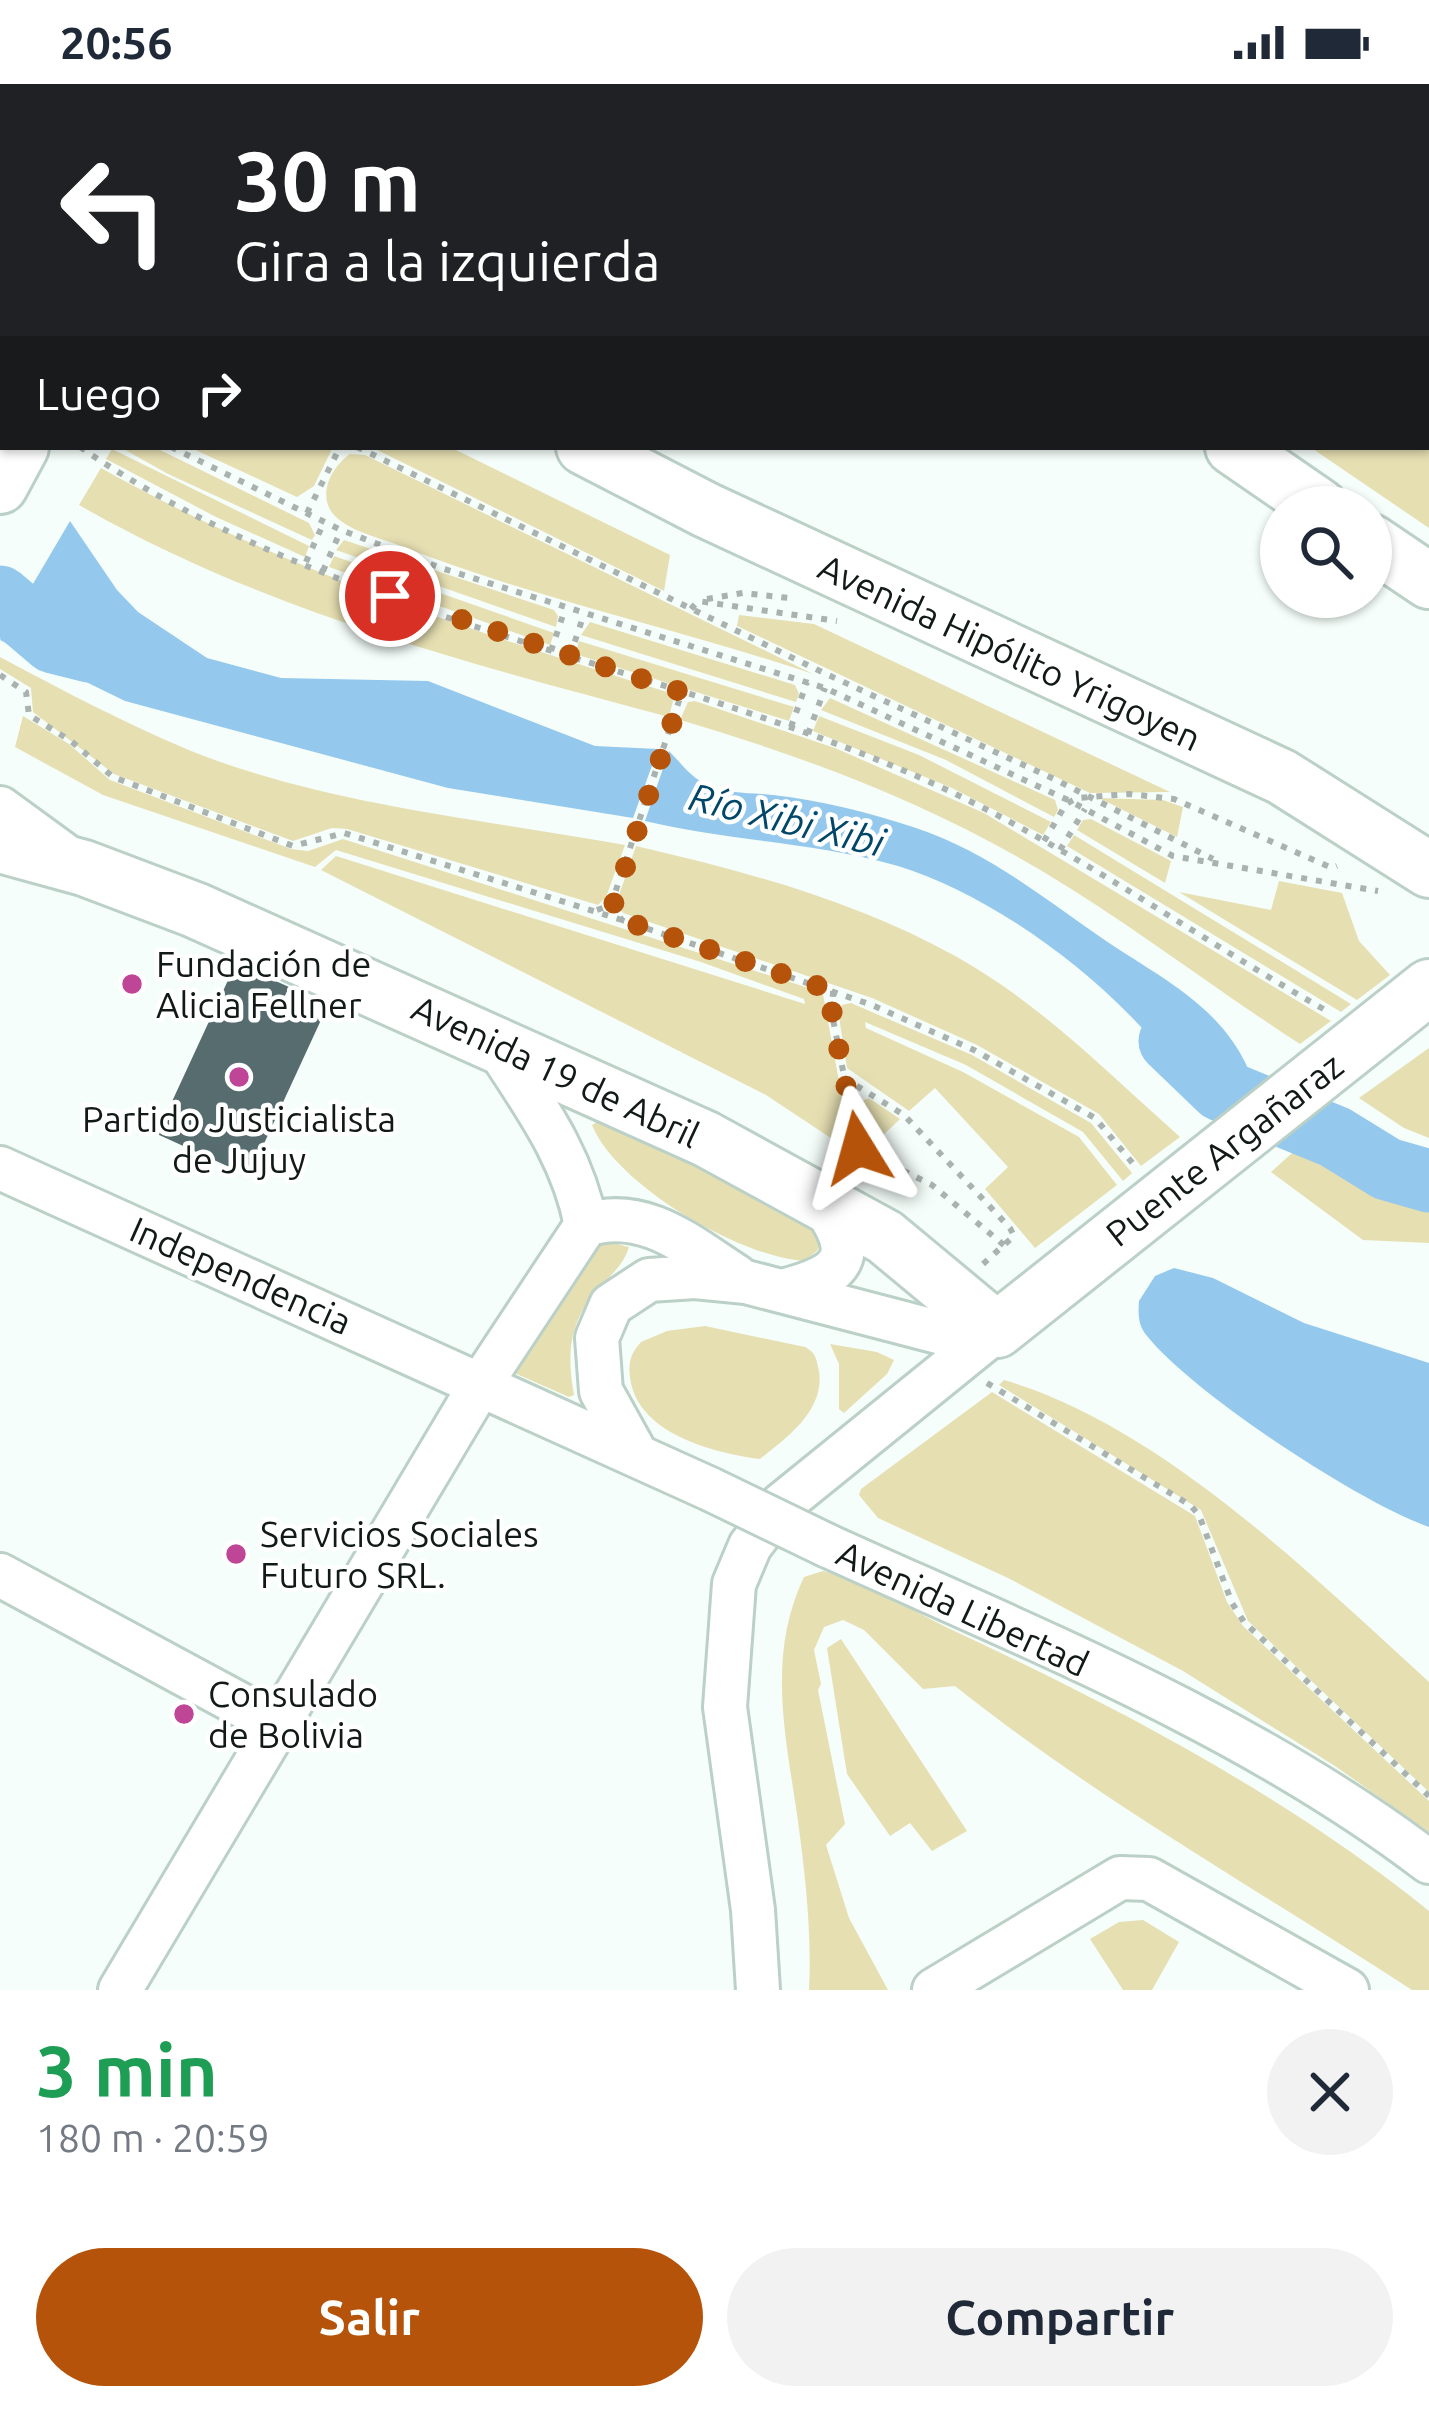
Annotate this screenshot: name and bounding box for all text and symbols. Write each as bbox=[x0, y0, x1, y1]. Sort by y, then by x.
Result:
text: 20:56 bbox=[60, 17, 173, 68]
icon: left bbox=[36, 132, 192, 288]
text: 30 m bbox=[234, 133, 421, 227]
text: Gira a la izquierda bbox=[234, 231, 661, 291]
icon: right bbox=[186, 360, 252, 426]
text: Luego bbox=[36, 368, 162, 419]
map controls bbox=[1260, 486, 1392, 618]
button: search bbox=[1260, 486, 1392, 618]
pin bbox=[339, 545, 441, 647]
street label: Avenida Hipólito Yrigoyen bbox=[813, 545, 1207, 759]
icon: arrive bbox=[357, 563, 423, 629]
water label: Río Xibi Xibi bbox=[685, 774, 890, 864]
place label: Fundación de Alicia Fellner bbox=[156, 943, 371, 1025]
marker: Fundación de Alicia Fellner bbox=[119, 971, 145, 997]
street label: Avenida 19 de Abril bbox=[406, 987, 706, 1155]
street label: Puente Argañaraz bbox=[1098, 1044, 1350, 1254]
marker: Partido Justicialista de Jujuy bbox=[226, 1064, 252, 1090]
position arrow bbox=[795, 1085, 921, 1211]
place label: Partido Justicialista de Jujuy bbox=[82, 1098, 396, 1180]
street label: Independencia bbox=[124, 1208, 358, 1342]
place label: Servicios Sociales Futuro SRL. bbox=[260, 1513, 539, 1595]
street label: Avenida Libertad bbox=[831, 1532, 1095, 1684]
marker: Servicios Sociales Futuro SRL. bbox=[223, 1541, 249, 1567]
place label: Consulado de Bolivia bbox=[208, 1673, 378, 1755]
marker: Consulado de Bolivia bbox=[171, 1701, 197, 1727]
button: close bbox=[1267, 2029, 1393, 2155]
text: 3 min bbox=[36, 2030, 218, 2111]
text: 180 m · 20:59 bbox=[36, 2116, 270, 2159]
button: Salir bbox=[36, 2248, 703, 2386]
button: Compartir bbox=[727, 2248, 1393, 2386]

